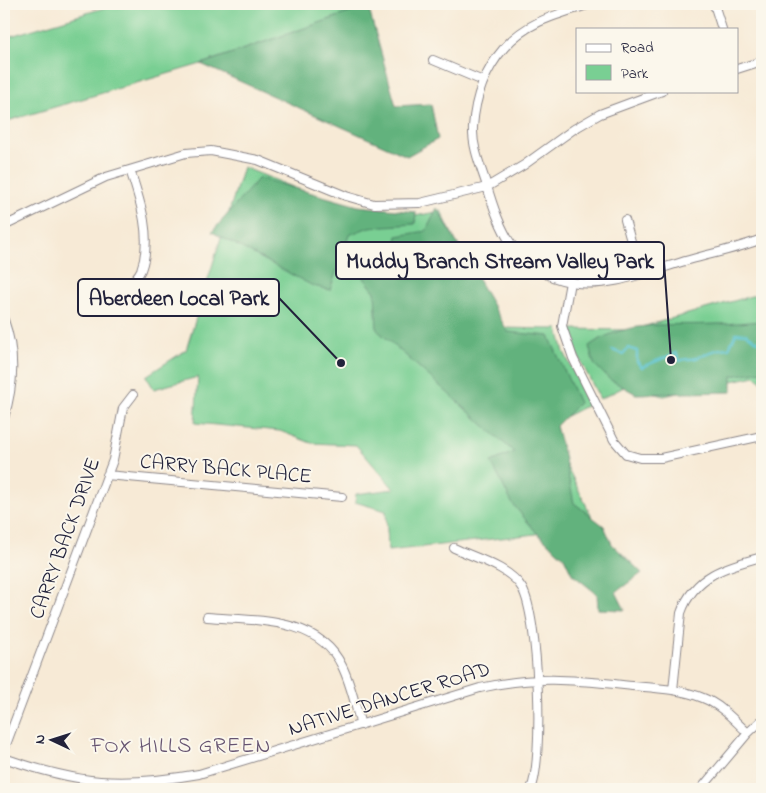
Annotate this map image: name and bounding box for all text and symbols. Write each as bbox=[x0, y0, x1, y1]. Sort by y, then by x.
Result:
legend bbox=[576, 28, 738, 92]
text: Road bbox=[621, 37, 654, 59]
text: Park bbox=[621, 63, 649, 85]
callout: Muddy Branch Stream Valley Park bbox=[336, 242, 664, 279]
text: Muddy Branch Stream Valley Park bbox=[346, 247, 655, 280]
callout: Aberdeen Local Park bbox=[78, 279, 279, 316]
text: Aberdeen Local Park bbox=[89, 284, 271, 316]
street label: CARRY BACK PLACE bbox=[139, 448, 313, 492]
street label: CARRY BACK DRIVE bbox=[23, 454, 109, 624]
street label: NATIVE DANCER ROAD bbox=[285, 655, 494, 745]
north arrow bbox=[28, 716, 78, 766]
district label: FOX HILLS GREEN bbox=[90, 731, 271, 763]
text: N bbox=[30, 734, 51, 745]

